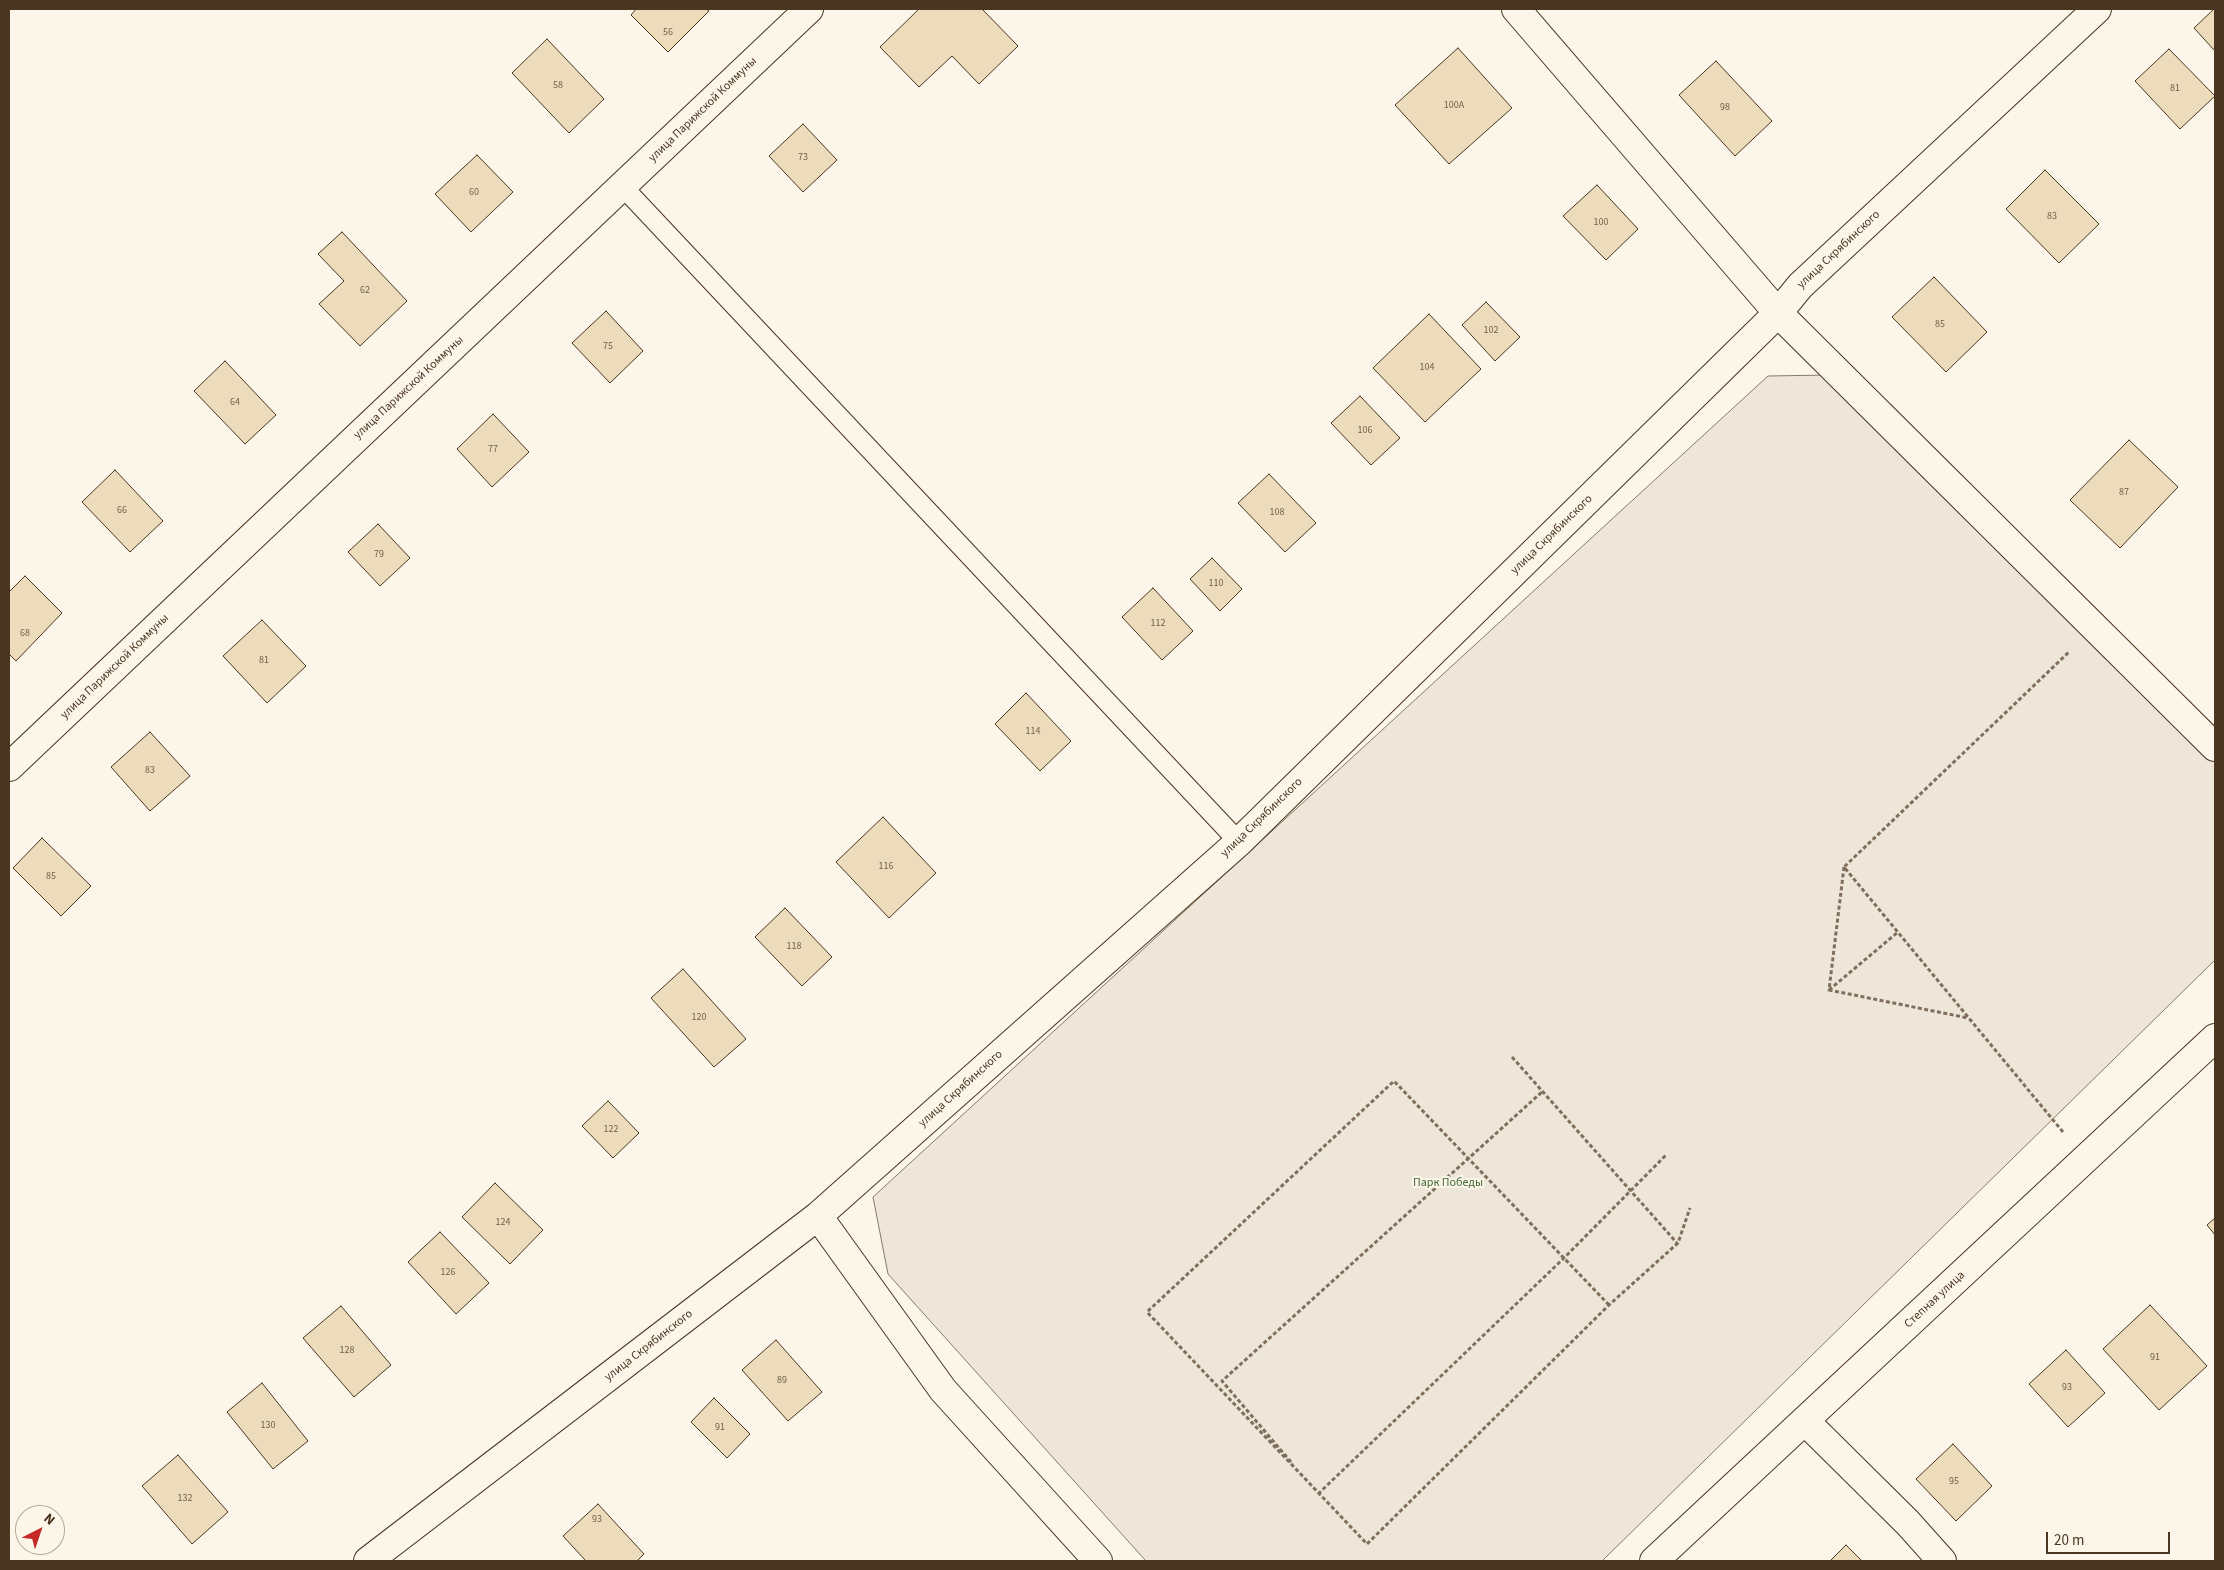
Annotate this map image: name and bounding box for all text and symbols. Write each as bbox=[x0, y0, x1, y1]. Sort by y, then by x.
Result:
house number: 56 bbox=[663, 27, 673, 39]
street label: улица Парижской Коммуны bbox=[646, 54, 760, 166]
house number: 58 bbox=[553, 80, 563, 92]
house number: 81 bbox=[2170, 83, 2180, 95]
house number: 100А bbox=[1444, 100, 1464, 112]
house number: 98 bbox=[1720, 102, 1730, 114]
house number: 73 bbox=[798, 152, 808, 164]
house number: 60 bbox=[469, 187, 479, 199]
street label: улица Скрябинского bbox=[1795, 208, 1883, 292]
house number: 83 bbox=[2047, 211, 2057, 223]
house number: 100 bbox=[1594, 217, 1608, 229]
house number: 62 bbox=[360, 285, 370, 297]
house number: 85 bbox=[1935, 319, 1945, 331]
house number: 102 bbox=[1484, 325, 1498, 337]
street label: улица Парижской Коммуны bbox=[351, 333, 467, 443]
house number: 75 bbox=[603, 341, 613, 353]
house number: 104 bbox=[1420, 362, 1434, 374]
house number: 64 bbox=[230, 397, 240, 409]
house number: 106 bbox=[1358, 425, 1372, 437]
house number: 77 bbox=[488, 444, 498, 456]
house number: 87 bbox=[2119, 487, 2129, 499]
street label: улица Скрябинского bbox=[1508, 492, 1596, 578]
house number: 66 bbox=[117, 505, 127, 517]
house number: 108 bbox=[1270, 507, 1284, 519]
house number: 79 bbox=[374, 549, 384, 561]
house number: 110 bbox=[1209, 578, 1223, 590]
street label: улица Парижской Коммуны bbox=[58, 611, 172, 723]
house number: 112 bbox=[1151, 618, 1165, 630]
house number: 68 bbox=[20, 628, 30, 640]
house number: 81 bbox=[259, 655, 269, 667]
house number: 114 bbox=[1026, 726, 1040, 738]
house number: 83 bbox=[145, 765, 155, 777]
street label: улица Скрябинского bbox=[1218, 775, 1306, 861]
house number: 116 bbox=[879, 861, 893, 873]
house number: 85 bbox=[46, 871, 56, 883]
house number: 118 bbox=[787, 941, 801, 953]
house number: 120 bbox=[692, 1012, 706, 1024]
street label: улица Скрябинского bbox=[916, 1047, 1006, 1131]
house number: 122 bbox=[604, 1124, 618, 1136]
park label: Парк Победы bbox=[1413, 1176, 1483, 1190]
house number: 124 bbox=[496, 1217, 510, 1229]
house number: 126 bbox=[441, 1267, 455, 1279]
street label: Степная улица bbox=[1902, 1268, 1968, 1332]
street label: улица Скрябинского bbox=[602, 1307, 696, 1385]
house number: 128 bbox=[340, 1345, 354, 1357]
house number: 91 bbox=[2150, 1352, 2160, 1364]
house number: 89 bbox=[777, 1375, 787, 1387]
house number: 93 bbox=[2062, 1382, 2072, 1394]
house number: 130 bbox=[261, 1420, 275, 1432]
house number: 91 bbox=[715, 1422, 725, 1434]
house number: 95 bbox=[1949, 1476, 1959, 1488]
house number: 132 bbox=[178, 1493, 192, 1505]
north arrow bbox=[15, 1505, 65, 1555]
text: N bbox=[39, 1509, 59, 1530]
house number: 93 bbox=[592, 1514, 602, 1526]
scale bar bbox=[2049, 1522, 2173, 1554]
text: 20 m bbox=[2054, 1530, 2084, 1551]

